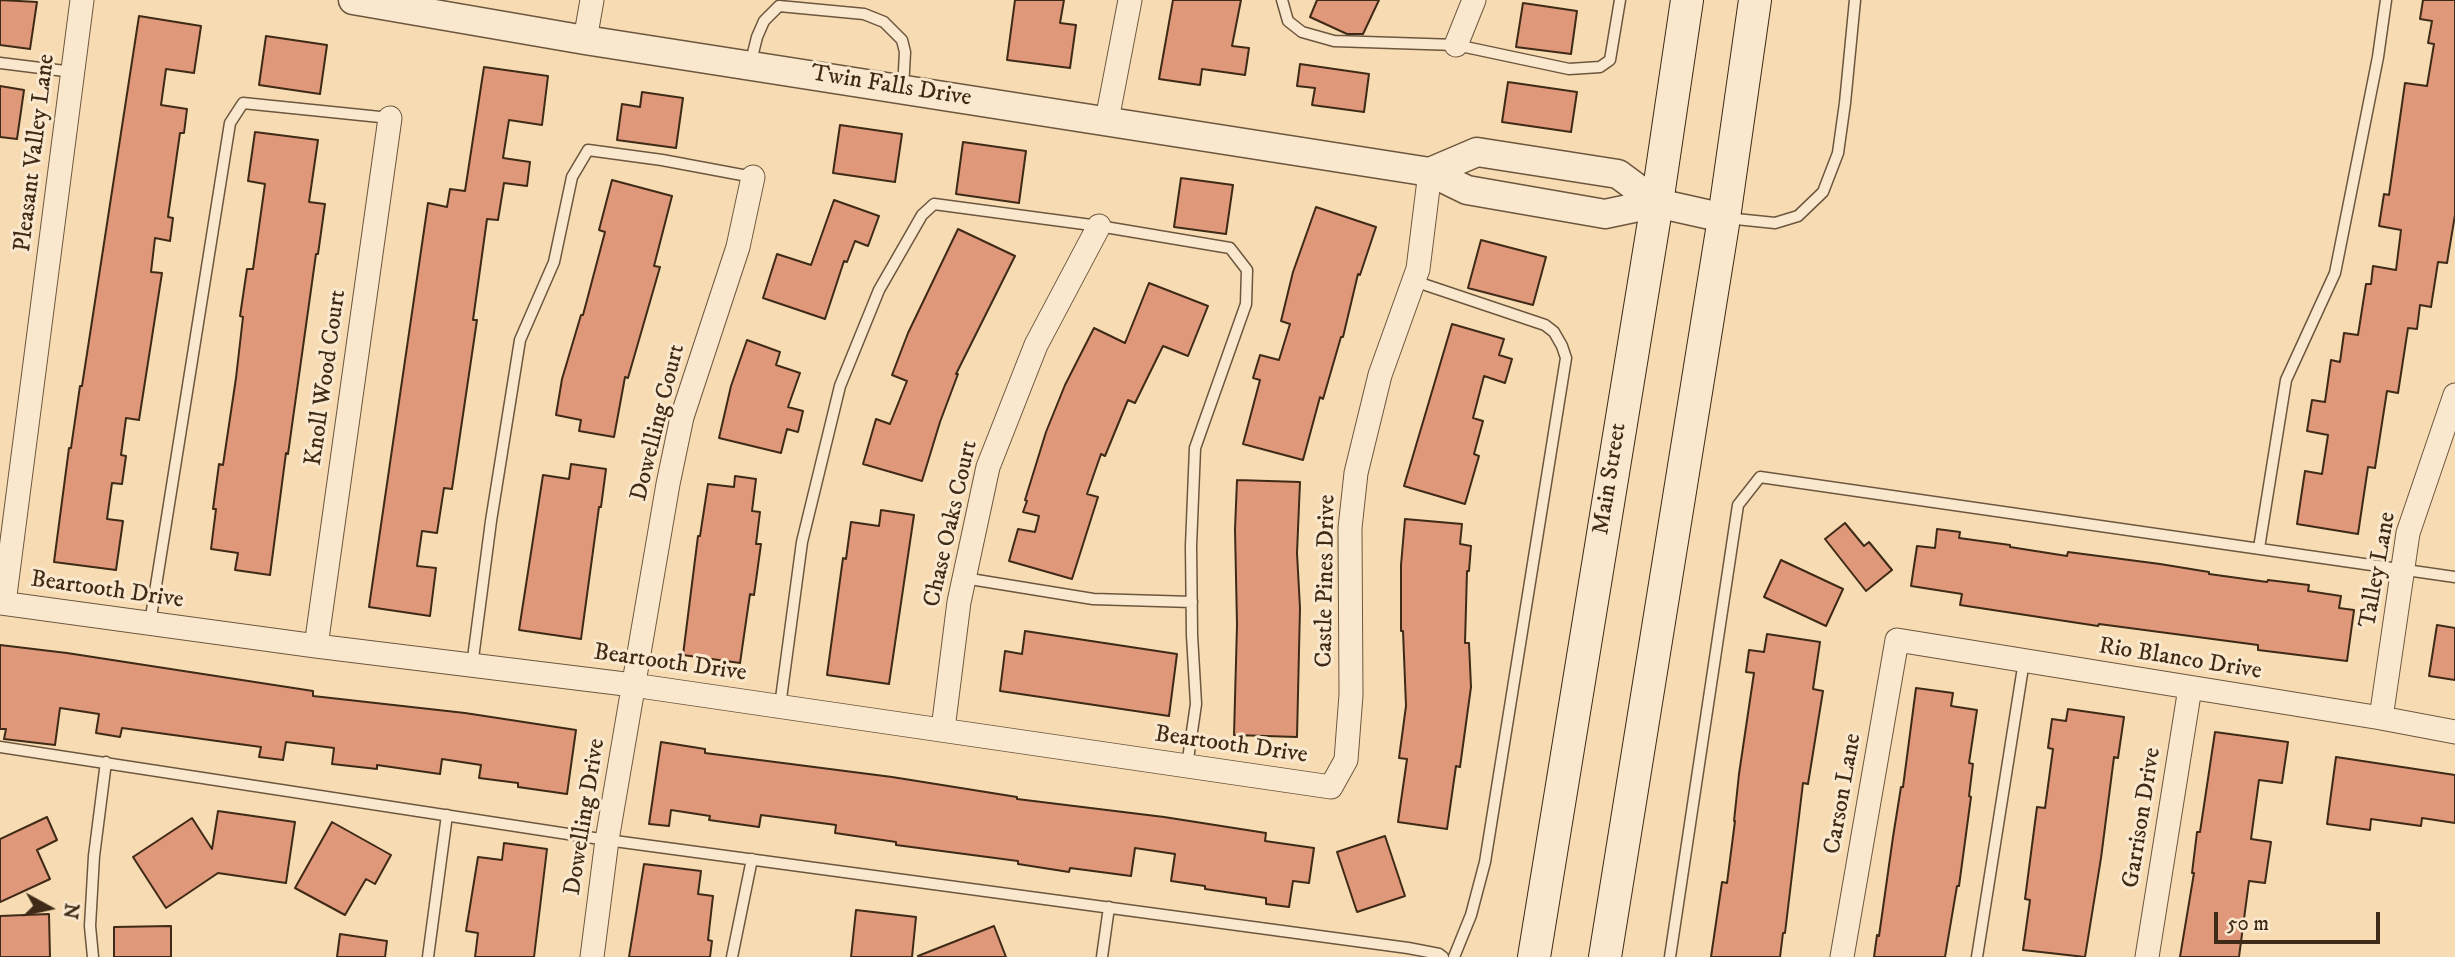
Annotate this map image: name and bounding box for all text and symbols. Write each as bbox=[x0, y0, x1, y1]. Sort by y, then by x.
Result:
street label: Pleasant Valley Lane bbox=[10, 52, 62, 254]
street label: Twin Falls Drive bbox=[809, 60, 973, 114]
street label: Knoll Wood Court bbox=[300, 288, 354, 468]
street label: Dowelling Court bbox=[626, 342, 692, 504]
street label: Main Street bbox=[1588, 421, 1634, 537]
street label: Chase Oaks Court bbox=[919, 438, 985, 610]
street label: Castle Pines Drive bbox=[1311, 494, 1343, 668]
street label: Talley Lane bbox=[2355, 510, 2403, 630]
street label: Beartooth Drive bbox=[29, 566, 185, 616]
street label: Rio Blanco Drive bbox=[2097, 633, 2263, 687]
street label: Beartooth Drive bbox=[592, 639, 748, 689]
street label: Beartooth Drive bbox=[1153, 721, 1309, 771]
street label: Carson Lane bbox=[1819, 731, 1869, 857]
street label: Dowelling Drive bbox=[559, 737, 613, 897]
street label: Garrison Drive bbox=[2118, 746, 2168, 890]
north arrow bbox=[14, 873, 84, 943]
scale bar bbox=[2217, 898, 2383, 942]
text: N bbox=[58, 902, 83, 920]
text: 50 m bbox=[2227, 911, 2269, 937]

